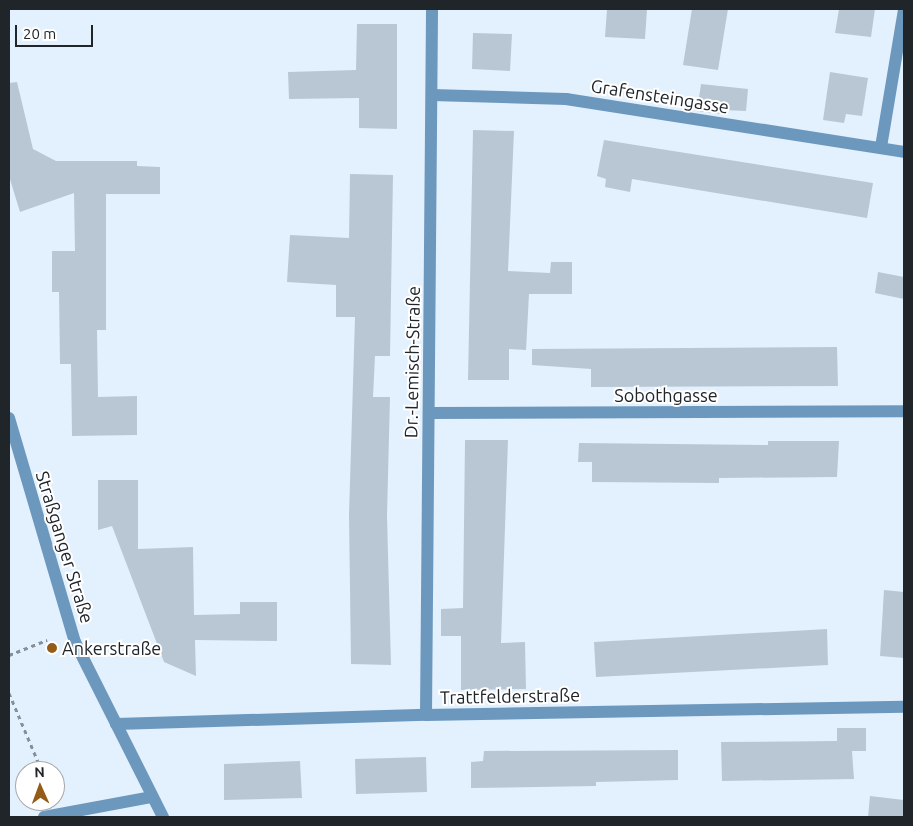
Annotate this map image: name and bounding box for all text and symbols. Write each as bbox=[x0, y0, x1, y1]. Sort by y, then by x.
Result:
scale bar bbox=[18, 15, 95, 47]
text: 20 m bbox=[23, 25, 56, 42]
street label: Grafensteingasse bbox=[589, 74, 731, 118]
street label: Dr.-Lemisch-Straße bbox=[400, 286, 424, 438]
street label: Sobothgasse bbox=[614, 384, 718, 406]
street label: Straßganger Straße bbox=[32, 468, 98, 626]
place label: Ankerstraße bbox=[62, 637, 161, 659]
marker: Ankerstraße bbox=[46, 642, 58, 654]
street label: Trattfelderstraße bbox=[440, 684, 580, 708]
north arrow bbox=[15, 761, 65, 811]
text: N bbox=[34, 764, 45, 780]

